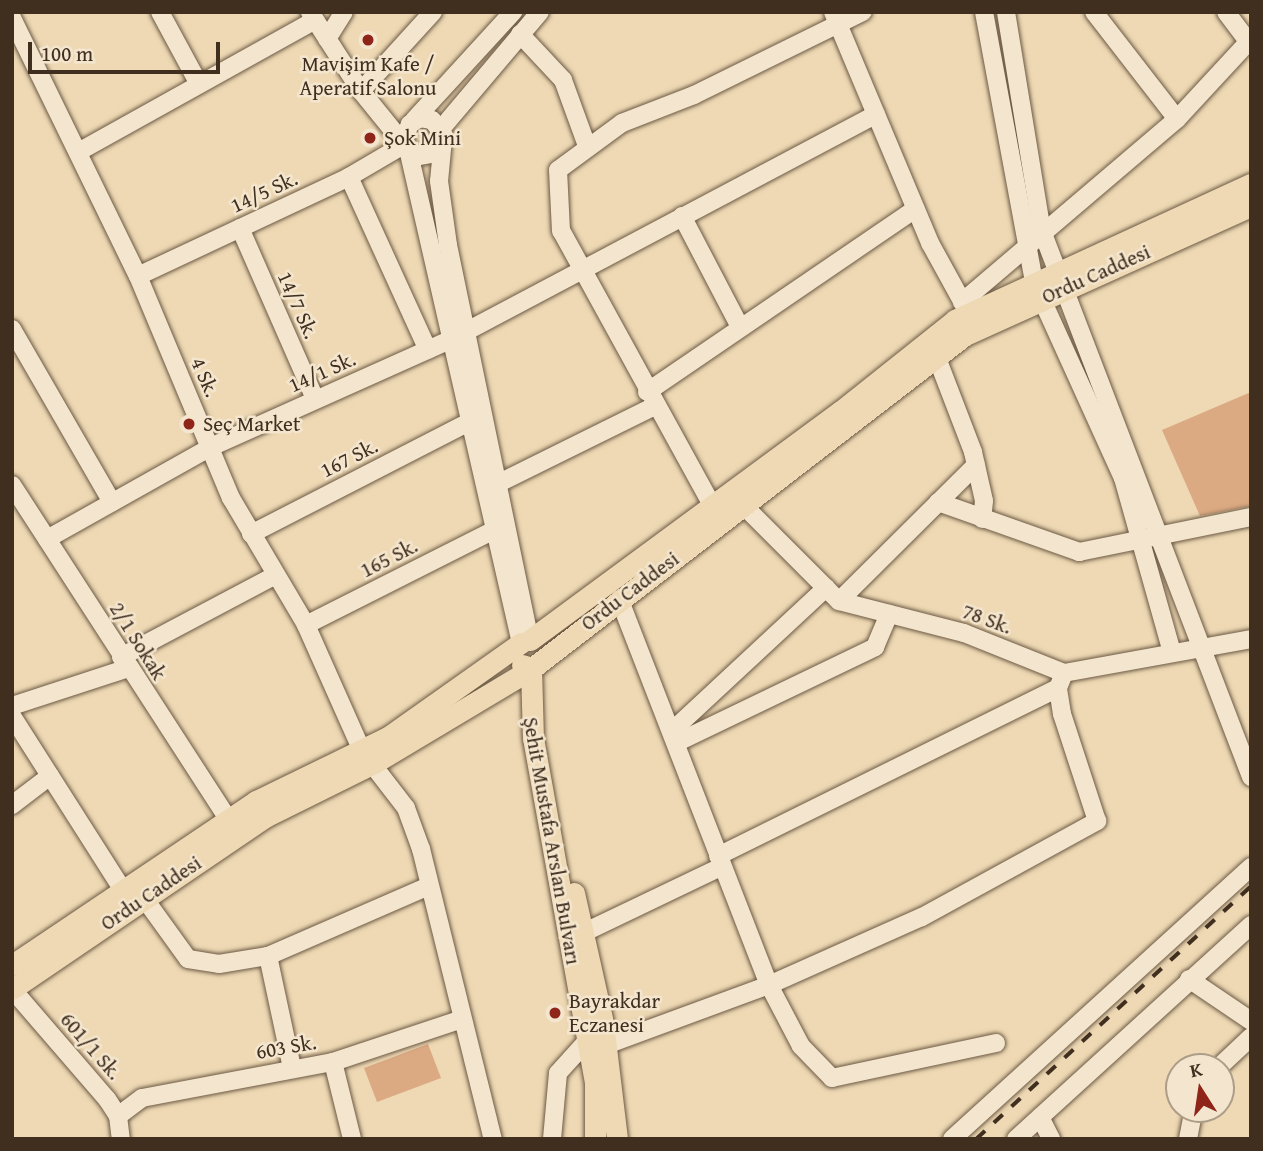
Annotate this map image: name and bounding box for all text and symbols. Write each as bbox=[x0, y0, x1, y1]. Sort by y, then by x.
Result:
scale bar bbox=[32, 28, 224, 72]
marker: Mavişim Kafe / Aperatif Salonu bbox=[360, 32, 376, 48]
text: 100 m bbox=[41, 38, 93, 69]
place label: Mavişim Kafe / Aperatif Salonu bbox=[300, 51, 436, 101]
place label: Şok Mini bbox=[384, 125, 461, 151]
marker: Şok Mini bbox=[362, 130, 378, 146]
street label: 14/5 Sk. bbox=[227, 166, 301, 218]
street label: Ordu Caddesi bbox=[1038, 239, 1154, 309]
street label: 14/7 Sk. bbox=[272, 268, 324, 342]
street label: 14/1 Sk. bbox=[285, 346, 359, 398]
street label: 4 Sk. bbox=[185, 353, 225, 401]
place label: Seç Market bbox=[203, 411, 300, 437]
marker: Seç Market bbox=[181, 416, 197, 432]
street label: 167 Sk. bbox=[316, 433, 382, 483]
street label: 165 Sk. bbox=[356, 533, 422, 583]
street label: Ordu Caddesi bbox=[576, 546, 684, 636]
street label: 2/1 Sokak bbox=[104, 597, 172, 685]
street label: 78 Sk. bbox=[959, 598, 1015, 640]
street label: Şehit Mustafa Arslan Bulvarı bbox=[518, 715, 586, 967]
street label: Ordu Caddesi bbox=[96, 850, 206, 936]
place label: Bayrakdar Eczanesi bbox=[569, 988, 660, 1038]
marker: Bayrakdar Eczanesi bbox=[547, 1005, 563, 1021]
street label: 601/1 Sk. bbox=[55, 1007, 127, 1085]
street label: 603 Sk. bbox=[254, 1029, 318, 1065]
north arrow bbox=[1165, 1053, 1235, 1123]
text: K bbox=[1187, 1054, 1205, 1084]

